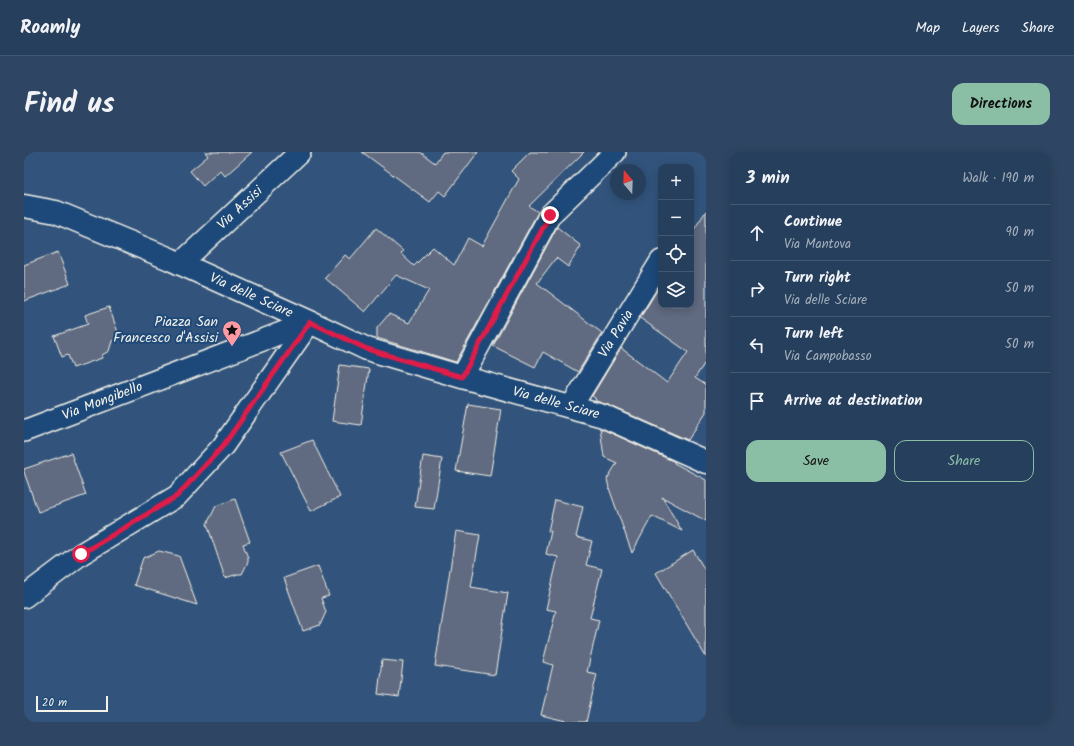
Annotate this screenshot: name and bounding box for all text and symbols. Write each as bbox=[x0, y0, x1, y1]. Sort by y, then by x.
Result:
text: Roamly bbox=[20, 13, 80, 43]
text: Map bbox=[916, 17, 940, 39]
text: Layers bbox=[962, 17, 1000, 39]
text: Share bbox=[1022, 17, 1054, 39]
text: Find us bbox=[24, 82, 115, 127]
button: Directions bbox=[952, 83, 1050, 125]
north arrow bbox=[610, 164, 646, 200]
map controls bbox=[658, 164, 694, 308]
button: + bbox=[658, 164, 694, 200]
text: 3 min bbox=[746, 165, 790, 192]
text: Walk · 190 m bbox=[962, 168, 1034, 189]
street label: Via Assisi bbox=[212, 180, 268, 235]
button: − bbox=[658, 200, 694, 236]
route end bbox=[541, 206, 559, 224]
text: Continue bbox=[784, 210, 842, 234]
icon: ahead bbox=[746, 222, 768, 244]
text: 90 m bbox=[1006, 222, 1034, 243]
text: Via Mantova bbox=[784, 234, 851, 255]
button: locate bbox=[658, 236, 694, 272]
text: Turn right bbox=[784, 266, 851, 290]
street label: Via delle Sciare bbox=[206, 267, 297, 324]
button: layers bbox=[658, 272, 694, 308]
icon: right bbox=[746, 278, 768, 300]
text: 50 m bbox=[1005, 278, 1034, 299]
text: Via delle Sciare bbox=[784, 290, 867, 311]
street label: Via Pavia bbox=[593, 305, 639, 362]
place label: Piazza San Francesco d'Assisi bbox=[113, 311, 219, 349]
place icon: Piazza San Francesco d'Assisi bbox=[221, 319, 243, 347]
text: Turn left bbox=[784, 322, 844, 346]
icon: left bbox=[746, 334, 768, 356]
text: 50 m bbox=[1005, 334, 1034, 355]
text: Via Campobasso bbox=[784, 346, 872, 367]
street label: Via Mongibello bbox=[59, 376, 146, 426]
street label: Via delle Sciare bbox=[510, 380, 603, 426]
text: Arrive at destination bbox=[784, 389, 923, 413]
icon: arrive bbox=[746, 390, 768, 412]
button: Save bbox=[746, 440, 886, 482]
button: Share bbox=[894, 440, 1034, 482]
route start bbox=[72, 545, 90, 563]
scale bar bbox=[36, 694, 108, 713]
text: 20 m bbox=[42, 694, 67, 712]

